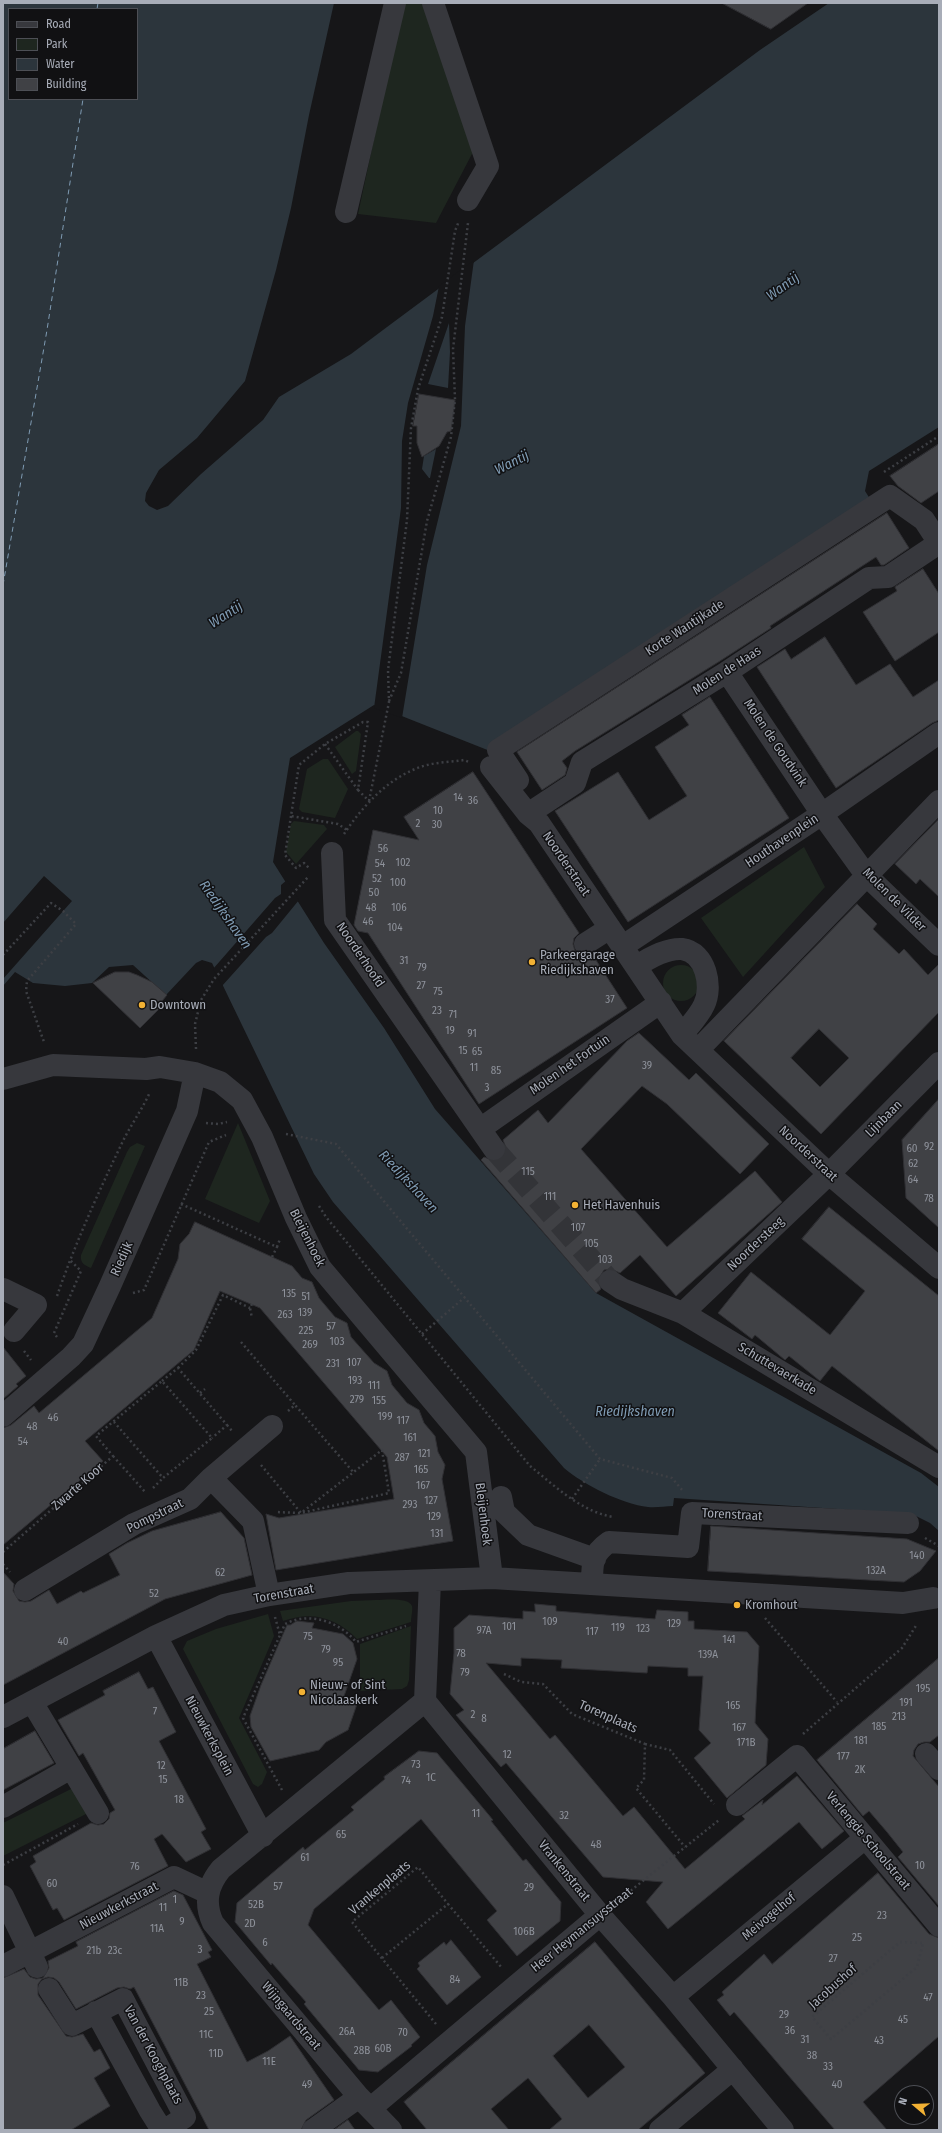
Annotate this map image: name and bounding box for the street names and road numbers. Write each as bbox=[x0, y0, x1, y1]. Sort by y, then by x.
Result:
street label: Korte Wantijkade bbox=[643, 597, 727, 659]
street label: Molen de Haas bbox=[690, 643, 764, 699]
street label: Molen de Goudvink bbox=[740, 696, 810, 790]
street label: Houthavenplein bbox=[743, 811, 821, 871]
street label: Noorderstraat bbox=[539, 829, 593, 899]
street label: Molen de Vilder bbox=[859, 865, 929, 935]
street label: Noorderhoofd bbox=[333, 920, 387, 990]
street label: Molen het Fortuin bbox=[527, 1032, 613, 1098]
street label: Lijnbaan bbox=[862, 1097, 906, 1141]
street label: Noorderstraat bbox=[775, 1123, 841, 1185]
street label: Bleijenhoek bbox=[286, 1206, 328, 1270]
street label: Noordersteeg bbox=[724, 1214, 788, 1274]
street label: Riedijk bbox=[107, 1239, 137, 1279]
street label: Schuttevaerkade bbox=[735, 1339, 819, 1399]
street label: Zwarte Koor bbox=[49, 1460, 107, 1514]
street label: Bleijenhoek bbox=[471, 1482, 495, 1546]
street label: Pompstraat bbox=[124, 1496, 186, 1536]
street label: Torenstraat bbox=[701, 1506, 763, 1524]
street label: Torenstraat bbox=[253, 1581, 315, 1607]
street label: Nieuwkerksplein bbox=[181, 1693, 237, 1779]
street label: Torenplaats bbox=[576, 1697, 640, 1737]
street label: Verlengde Schoolstraat bbox=[822, 1789, 914, 1893]
street label: Vrankenstraat bbox=[535, 1837, 593, 1905]
street label: Vrankenplaats bbox=[346, 1858, 414, 1918]
street label: Nieuwkerkstraat bbox=[77, 1879, 161, 1933]
street label: Heer Heymansuysstraat bbox=[528, 1884, 636, 1976]
street label: Meivogelhof bbox=[739, 1890, 799, 1944]
street label: Jacobushof bbox=[806, 1961, 860, 2013]
street label: Wijngaardstraat bbox=[258, 1979, 324, 2053]
street label: Van der Kooghplaats bbox=[120, 2003, 186, 2107]

